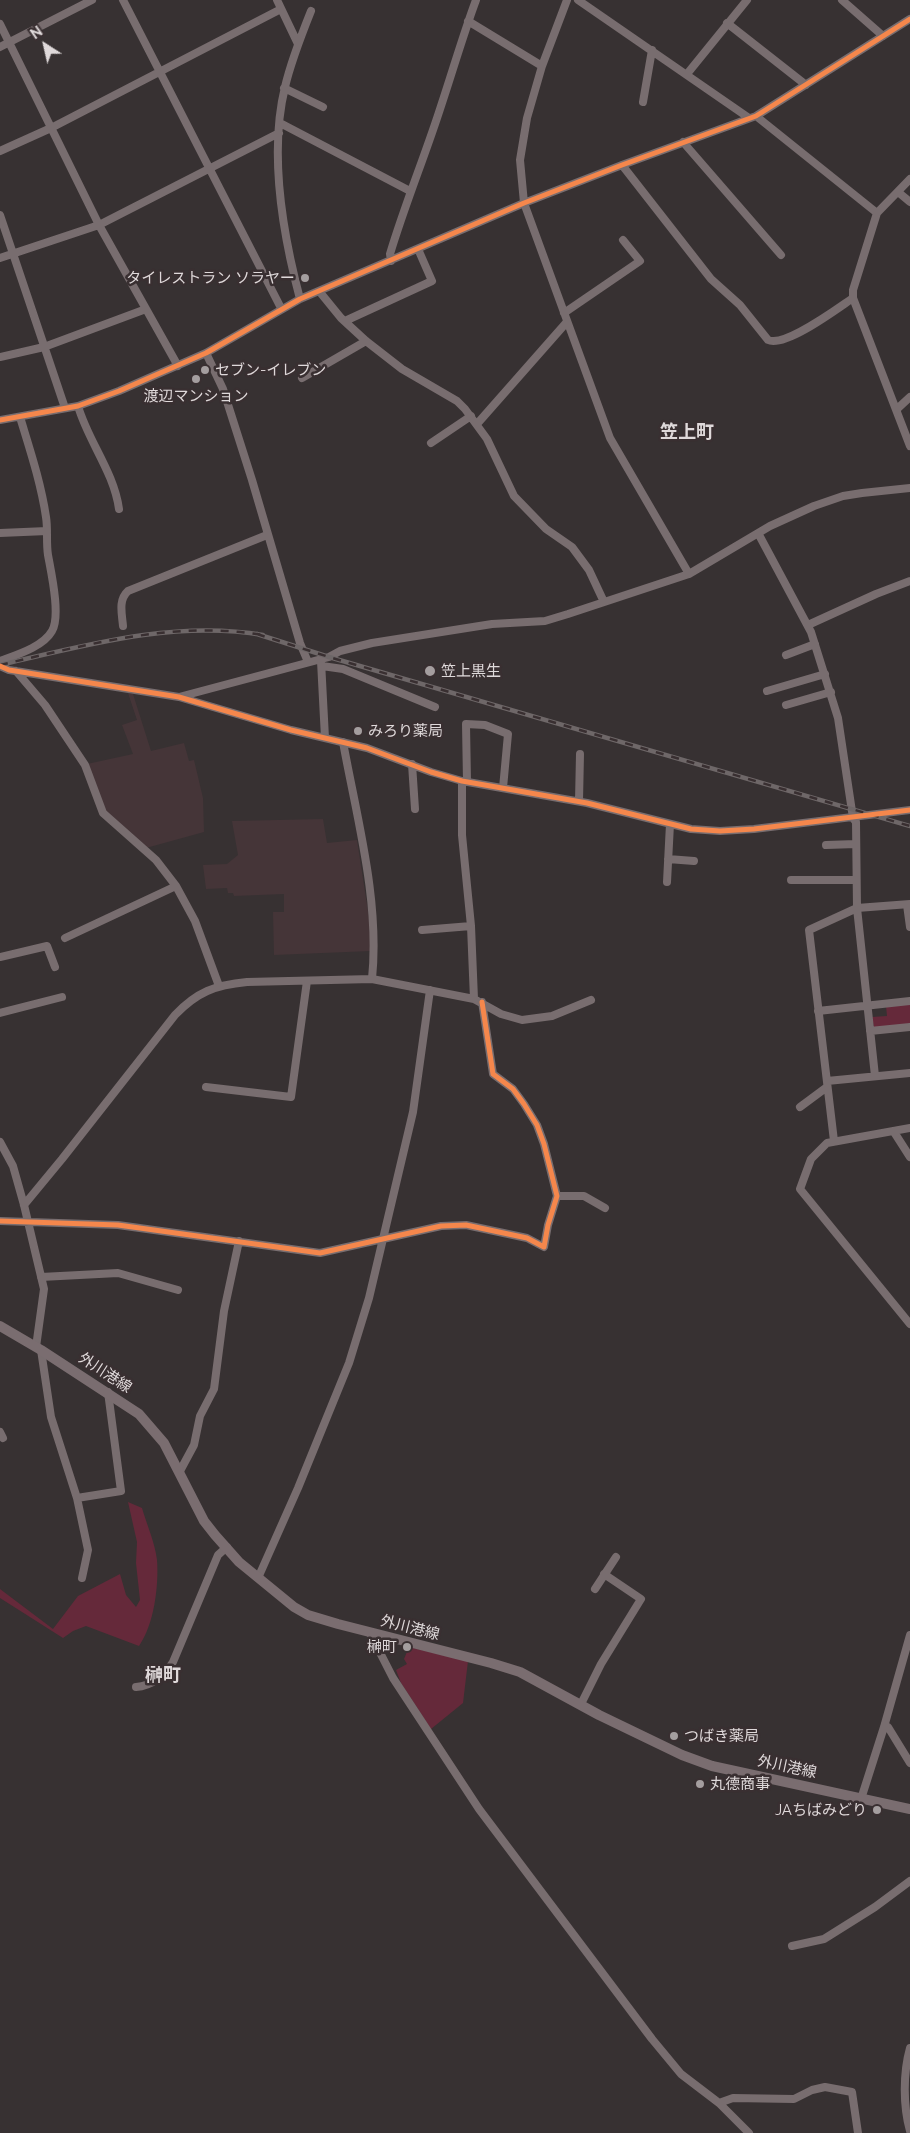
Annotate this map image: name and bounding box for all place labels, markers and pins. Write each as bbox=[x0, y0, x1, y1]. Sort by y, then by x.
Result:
place label: タイレストラン ソラヤー bbox=[126, 269, 295, 287]
marker: タイレストラン ソラヤー bbox=[299, 272, 311, 284]
place label: セブン-イレブン bbox=[215, 361, 326, 379]
marker: セブン-イレブン bbox=[199, 364, 211, 376]
marker: 渡辺マンション bbox=[190, 373, 202, 385]
place label: 渡辺マンション bbox=[144, 387, 248, 405]
place label: 笠上黒生 bbox=[441, 662, 501, 680]
marker: 笠上黒生 bbox=[423, 664, 437, 678]
place label: みろり薬局 bbox=[368, 722, 443, 740]
marker: みろり薬局 bbox=[352, 725, 364, 737]
place label: 榊町 bbox=[367, 1638, 397, 1656]
marker: 榊町 bbox=[401, 1641, 413, 1653]
place label: つばき薬局 bbox=[684, 1727, 759, 1745]
marker: つばき薬局 bbox=[668, 1730, 680, 1742]
place label: 丸德商事 bbox=[710, 1775, 770, 1793]
marker: 丸德商事 bbox=[694, 1778, 706, 1790]
place label: JAちばみどり bbox=[775, 1801, 867, 1819]
marker: JAちばみどり bbox=[871, 1804, 883, 1816]

